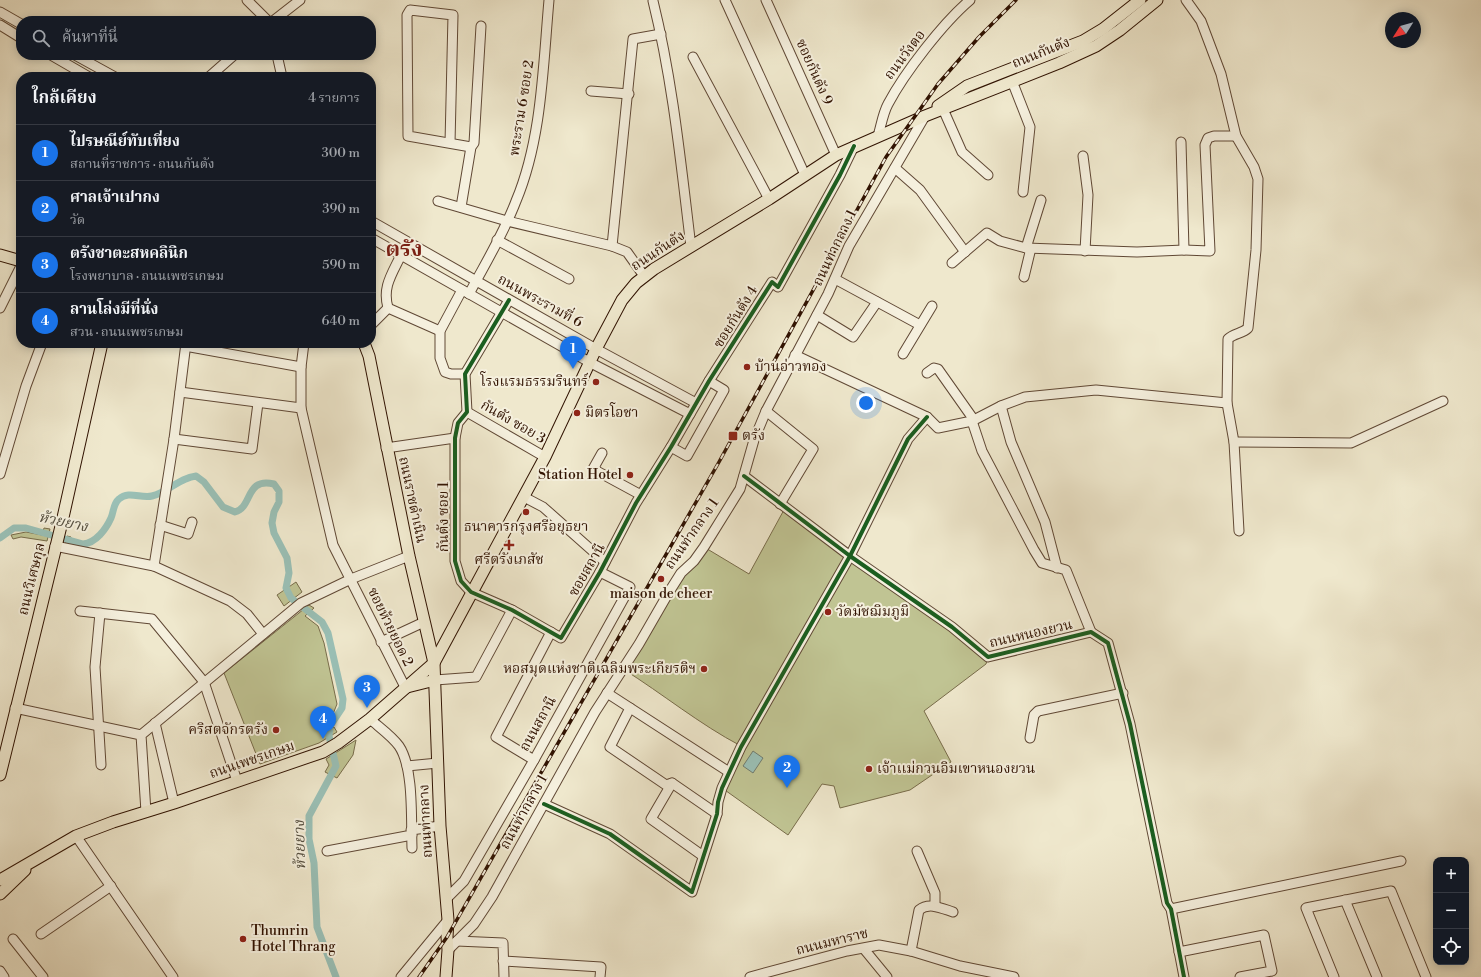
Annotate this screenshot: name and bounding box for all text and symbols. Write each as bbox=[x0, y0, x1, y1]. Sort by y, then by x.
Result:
north arrow bbox=[1385, 12, 1421, 48]
search box bbox=[16, 16, 376, 60]
street label: ถนนวังตอ bbox=[880, 26, 930, 84]
icon: search bbox=[30, 27, 52, 49]
text: ค้นหาที่นี่ bbox=[62, 28, 118, 47]
street label: ถนนกันตัง bbox=[1009, 33, 1073, 73]
street label: ซอยกันตัง 9 bbox=[792, 36, 836, 108]
street label: พระราม 6 ซอย 2 bbox=[506, 59, 538, 157]
text: ใกล้เคียง bbox=[32, 87, 97, 109]
text: 4 รายการ bbox=[308, 90, 360, 106]
text: ไปรษณีย์ทับเที่ยง bbox=[70, 132, 180, 151]
text: 1 bbox=[42, 145, 48, 161]
text: 300 m bbox=[322, 145, 360, 161]
text: สถานที่ราชการ · ถนนกันตัง bbox=[70, 156, 214, 172]
text: ศาลเจ้าเปากง bbox=[70, 188, 160, 207]
text: 2 bbox=[41, 201, 49, 217]
text: 390 m bbox=[322, 201, 360, 217]
street label: ถนนท่ากลาง 1 bbox=[809, 207, 861, 289]
text: วัด bbox=[70, 212, 85, 228]
street label: ถนนกันตัง bbox=[628, 227, 688, 275]
district label: ตรัง bbox=[385, 236, 423, 263]
text: ตรังชาตะสหคลินิก bbox=[70, 244, 188, 263]
text: 3 bbox=[41, 257, 49, 273]
text: 590 m bbox=[322, 257, 360, 273]
text: โรงพยาบาล · ถนนเพชรเกษม bbox=[70, 268, 224, 284]
street label: ถนนพระรามที่ 6 bbox=[494, 269, 587, 332]
street label: ซอยกันตัง 4 bbox=[710, 283, 762, 351]
text: ลานโล่งมีที่นั่ง bbox=[70, 300, 158, 319]
text: 4 bbox=[41, 313, 49, 329]
text: 640 m bbox=[321, 313, 360, 329]
text: สวน · ถนนเพชรเกษม bbox=[70, 324, 184, 340]
pin: 1 bbox=[560, 336, 586, 369]
place label: บ้านอ่าวทอง bbox=[755, 358, 826, 376]
marker: บ้านอ่าวทอง bbox=[742, 362, 752, 372]
place label: โรงแรมธรรมรินทร์ bbox=[479, 371, 589, 391]
marker: โรงแรมธรรมรินทร์ bbox=[591, 377, 601, 387]
your location bbox=[856, 393, 876, 413]
street label: กันตัง ซอย 3 bbox=[477, 396, 549, 448]
place label: มิตรโอชา bbox=[585, 402, 639, 422]
marker: มิตรโอชา bbox=[572, 408, 582, 418]
place label: ตรัง bbox=[742, 427, 765, 445]
marker: ตรัง bbox=[727, 430, 739, 442]
street label: ถนนราชดำเนิน bbox=[394, 455, 430, 545]
place label: Station Hotel bbox=[538, 466, 622, 484]
marker: Station Hotel bbox=[625, 470, 635, 480]
street label: กันตัง ซอย 1 bbox=[435, 482, 453, 552]
street label: ถนนท่ากลาง 1 bbox=[661, 495, 723, 573]
marker: ธนาคารกรุงศรีอยุธยา bbox=[521, 507, 531, 517]
water label: ห้วยยาง bbox=[37, 508, 90, 537]
place label: ธนาคารกรุงศรีอยุธยา bbox=[464, 518, 588, 536]
marker: ศรีตรังเภสัช bbox=[504, 540, 514, 550]
street label: ซอยสถานี bbox=[565, 540, 609, 600]
street label: ถนนวิเศษกุล bbox=[14, 541, 50, 617]
place label: ศรีตรังเภสัช bbox=[474, 551, 544, 569]
marker: maison de cheer bbox=[656, 574, 666, 584]
street label: ซอยห้วยยอด 2 bbox=[363, 585, 417, 669]
place label: maison de cheer bbox=[610, 585, 712, 603]
place label: วัดมัชฌิมภูมิ bbox=[836, 603, 909, 621]
marker: วัดมัชฌิมภูมิ bbox=[823, 607, 833, 617]
street label: ถนนหนองยวน bbox=[988, 616, 1074, 652]
place label: หอสมุดแห่งชาติเฉลิมพระเกียรติฯ bbox=[503, 660, 696, 678]
marker: หอสมุดแห่งชาติเฉลิมพระเกียรติฯ bbox=[699, 664, 709, 674]
pin: 3 bbox=[354, 675, 380, 708]
street label: ถนนสถานี bbox=[516, 693, 560, 755]
pin: 4 bbox=[310, 706, 336, 739]
place label: คริสตจักรตรัง bbox=[188, 721, 268, 739]
marker: คริสตจักรตรัง bbox=[271, 725, 281, 735]
street label: ถนนเพชรเกษม bbox=[207, 737, 297, 783]
pin: 2 bbox=[774, 755, 800, 788]
place label: เจ้าเเม่กวนอิมเขาหนองยวน bbox=[877, 760, 1035, 778]
marker: เจ้าเเม่กวนอิมเขาหนองยวน bbox=[864, 764, 874, 774]
street label: ถนนท่ากลาง 1 bbox=[496, 771, 552, 853]
street label: ถนนท่ากลาง bbox=[415, 784, 437, 858]
water label: ห้วยยาง bbox=[290, 819, 310, 870]
map controls bbox=[1433, 857, 1469, 965]
button: + bbox=[1433, 857, 1469, 893]
button: − bbox=[1433, 893, 1469, 929]
place label: Thumrin Hotel Thrang bbox=[251, 922, 336, 956]
street label: ถนนมหาราช bbox=[794, 924, 870, 960]
button: locate bbox=[1433, 929, 1469, 965]
marker: Thumrin Hotel Thrang bbox=[238, 934, 248, 944]

